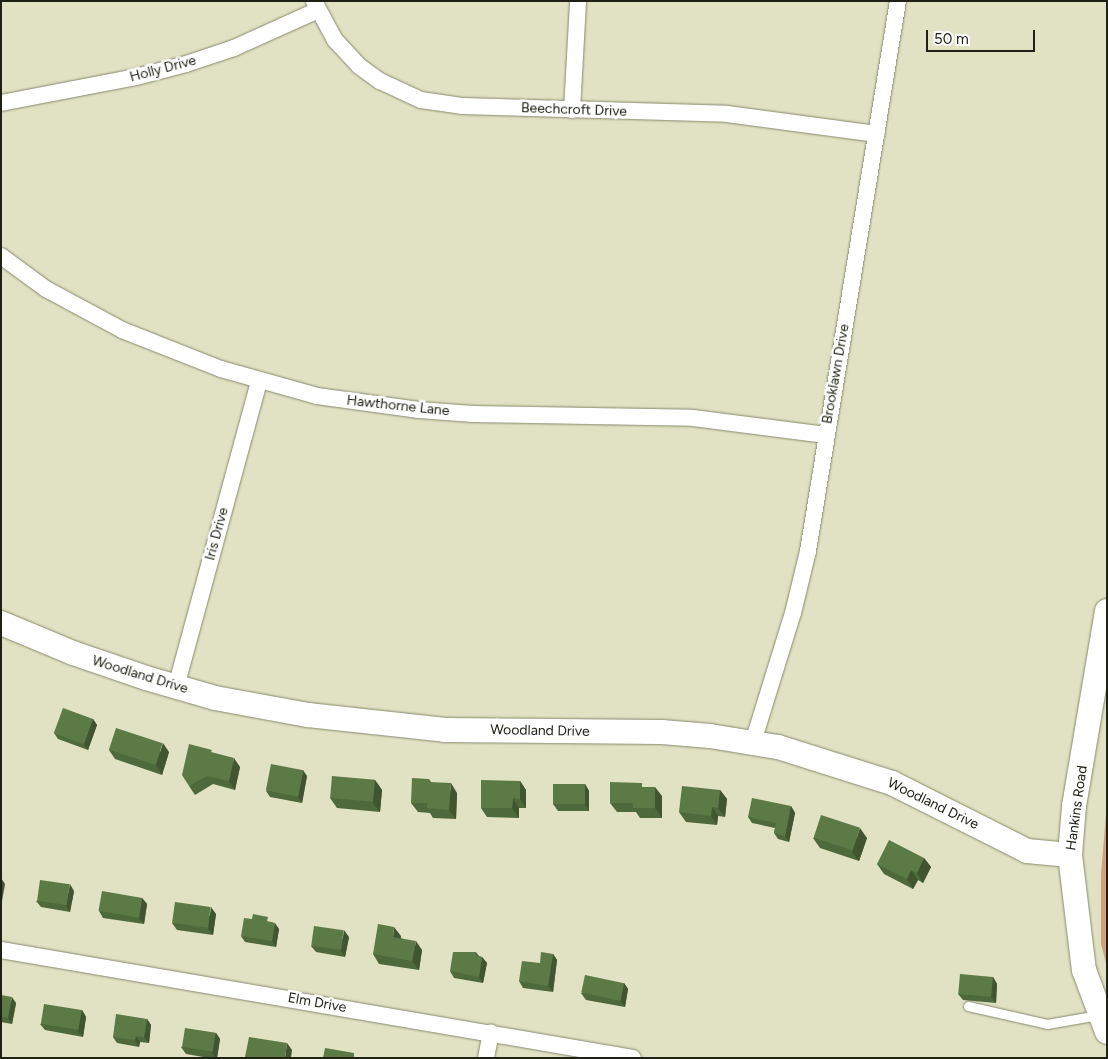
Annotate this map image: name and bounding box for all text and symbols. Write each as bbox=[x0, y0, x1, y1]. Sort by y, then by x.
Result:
scale bar bbox=[928, 20, 1037, 52]
text: 50 m bbox=[934, 30, 969, 48]
street label: Holly Drive bbox=[128, 52, 198, 86]
street label: Beechcroft Drive bbox=[521, 100, 627, 120]
street label: Brooklawn Drive bbox=[819, 323, 853, 425]
street label: Hawthorne Lane bbox=[346, 392, 450, 420]
street label: Iris Drive bbox=[202, 506, 232, 562]
street label: Woodland Drive bbox=[90, 652, 190, 698]
street label: Woodland Drive bbox=[490, 722, 590, 740]
street label: Hankins Road bbox=[1063, 764, 1091, 852]
street label: Woodland Drive bbox=[885, 775, 981, 833]
street label: Elm Drive bbox=[286, 990, 348, 1016]

